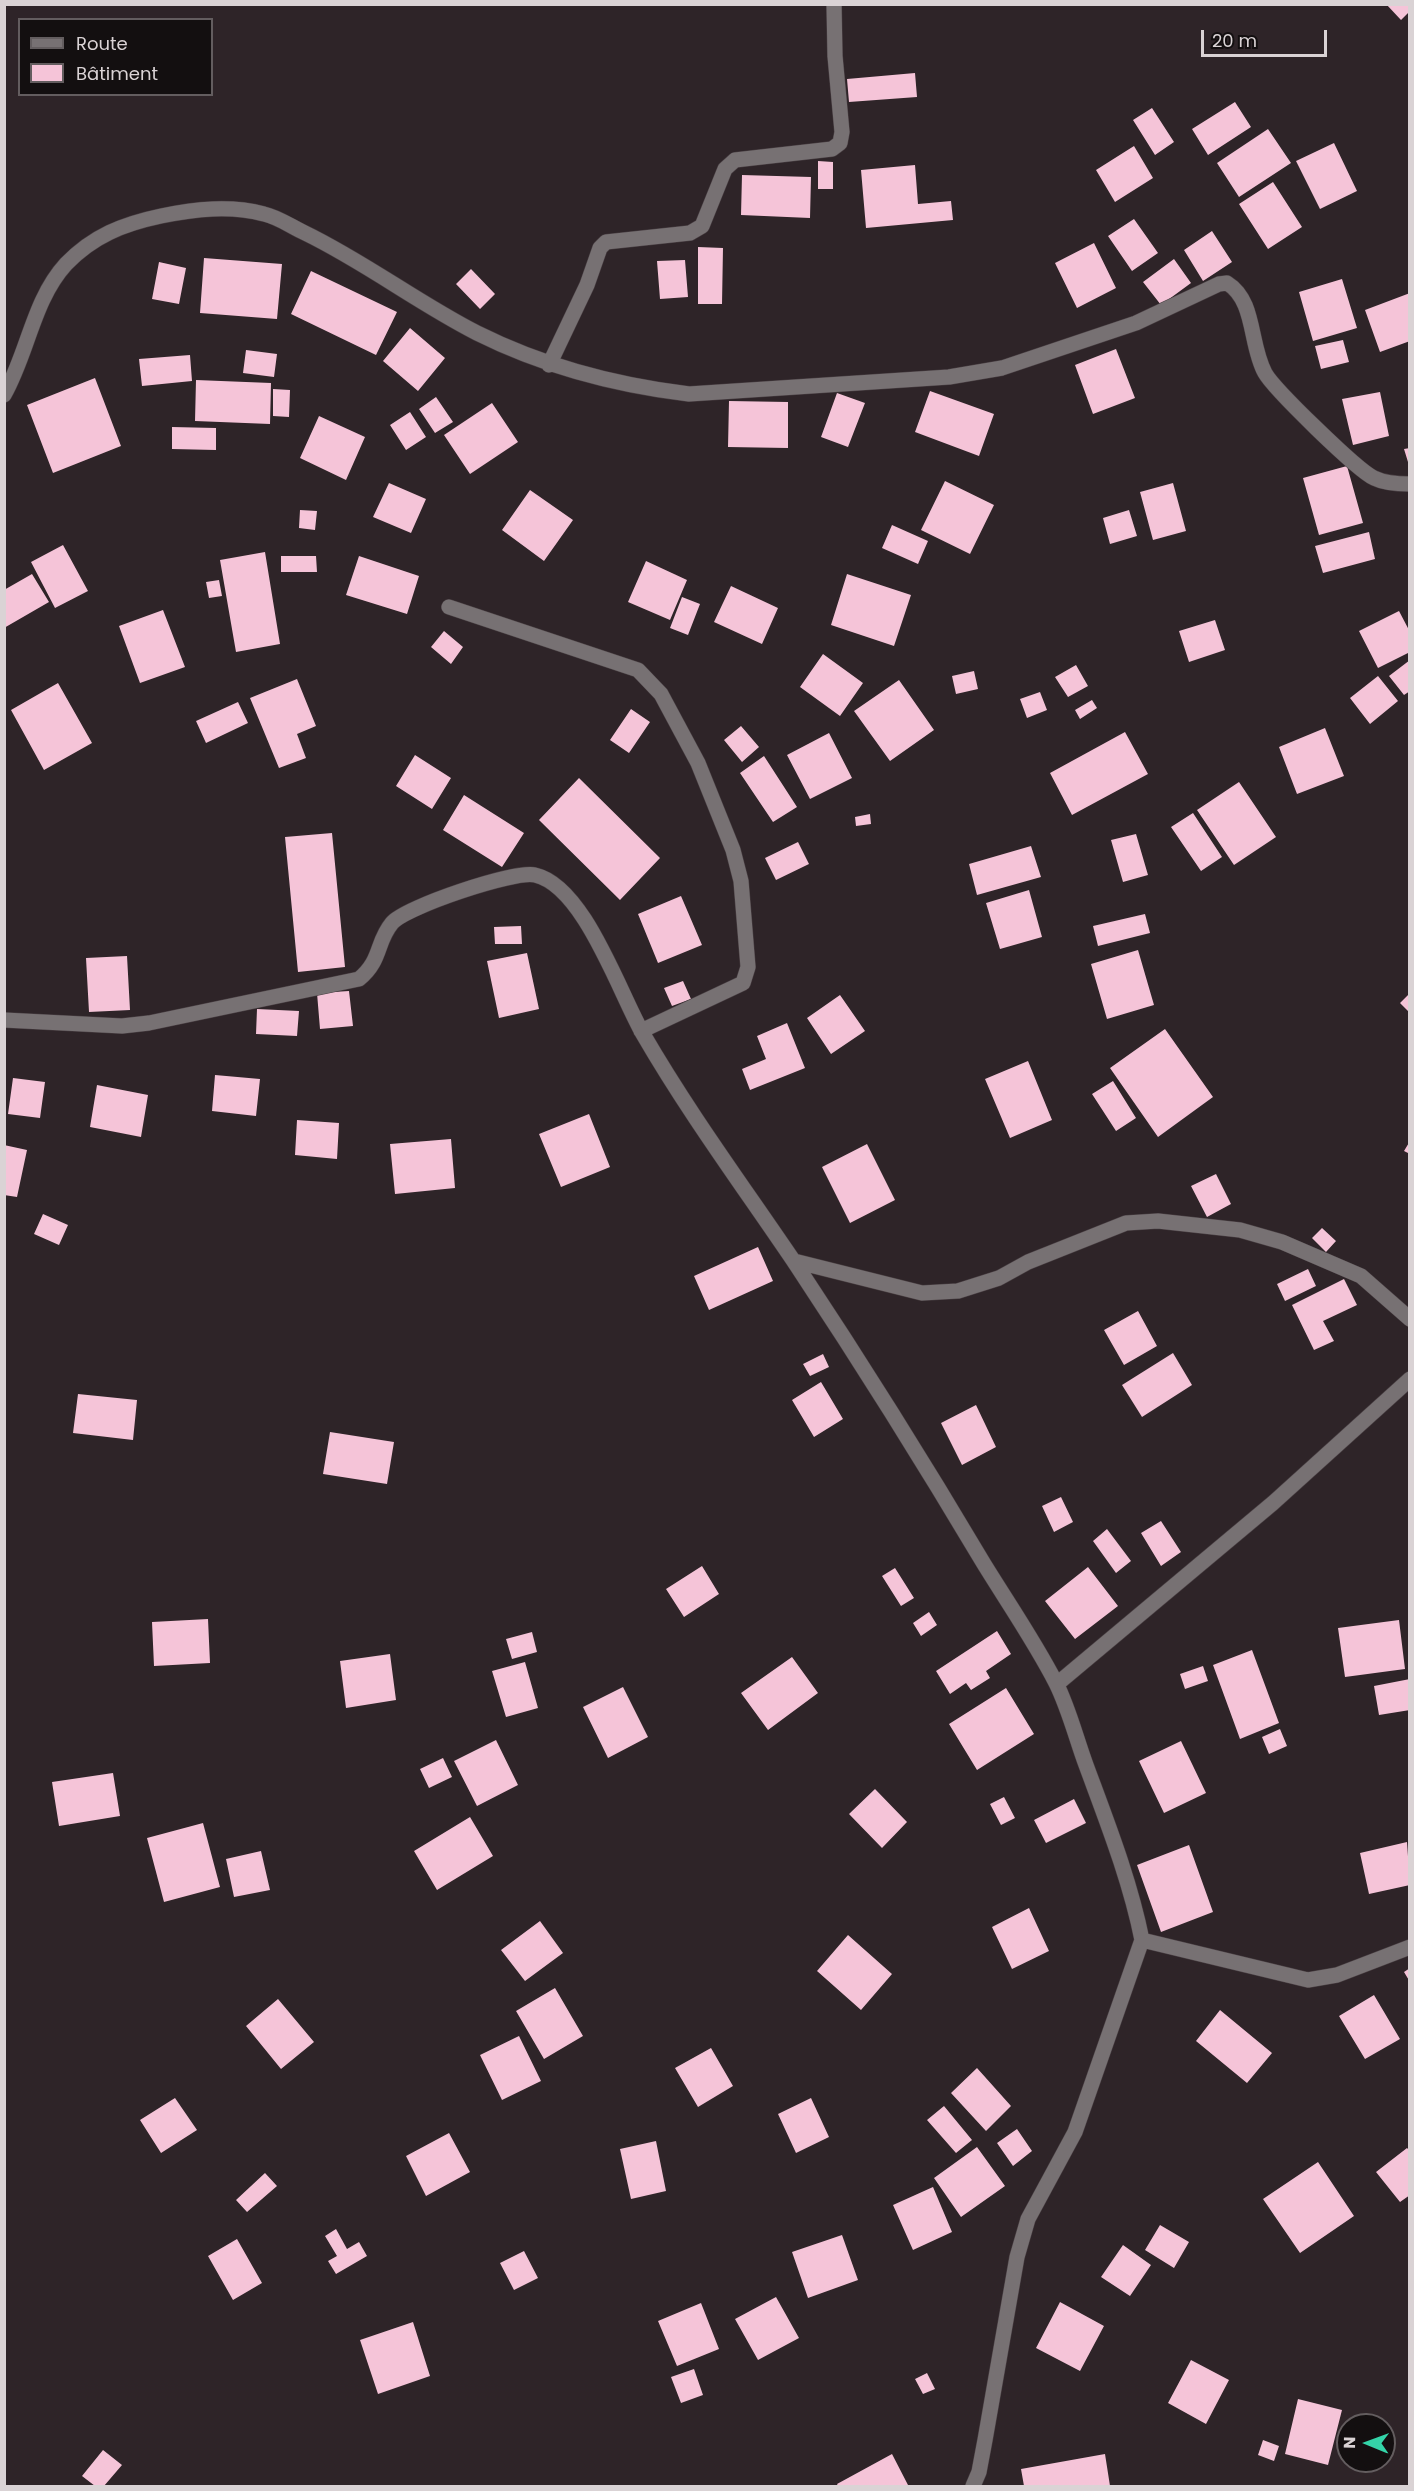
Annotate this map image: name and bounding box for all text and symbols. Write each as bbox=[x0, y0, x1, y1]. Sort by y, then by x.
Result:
legend bbox=[18, 18, 213, 96]
scale bar bbox=[1204, 18, 1330, 56]
text: 20 m bbox=[1212, 28, 1257, 53]
text: Route bbox=[76, 31, 128, 56]
text: Bâtiment bbox=[76, 61, 158, 86]
north arrow bbox=[1336, 2413, 1396, 2473]
text: N bbox=[1338, 2436, 1361, 2449]

